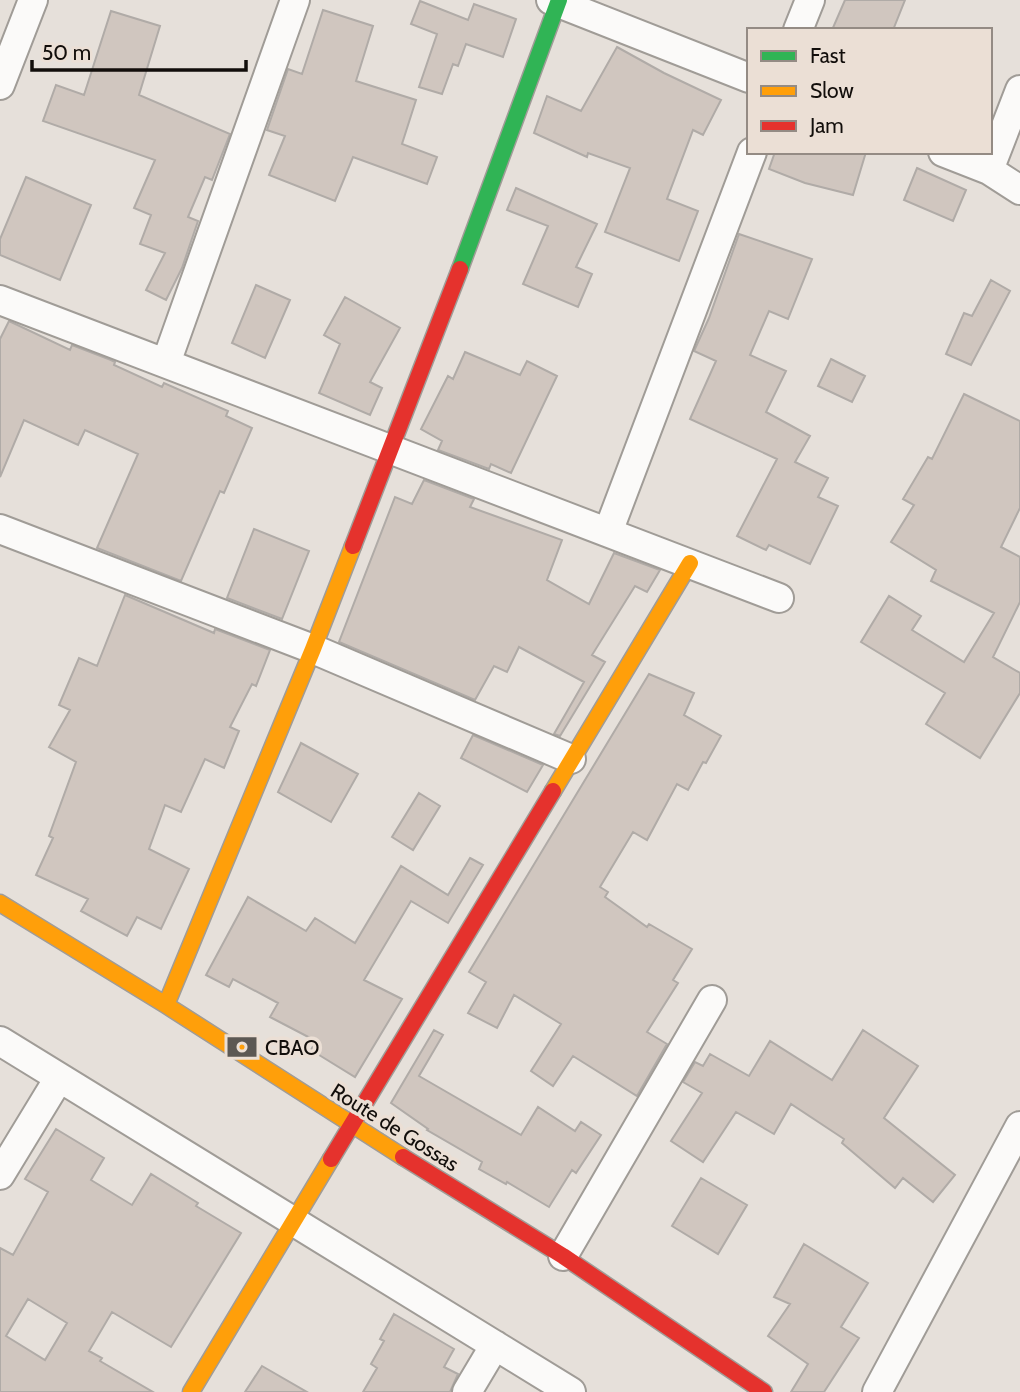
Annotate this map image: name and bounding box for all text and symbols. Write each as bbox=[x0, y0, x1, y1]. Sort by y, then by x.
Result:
scale bar bbox=[32, 28, 245, 72]
legend bbox=[747, 28, 992, 154]
text: 50 m bbox=[42, 40, 91, 65]
text: Fast bbox=[810, 43, 846, 68]
text: Slow bbox=[810, 78, 854, 103]
text: Jam bbox=[809, 113, 844, 138]
bank icon: CBAO bbox=[225, 1030, 259, 1064]
place label: CBAO bbox=[265, 1035, 319, 1060]
street label: Route de Gossas bbox=[326, 1078, 464, 1176]

